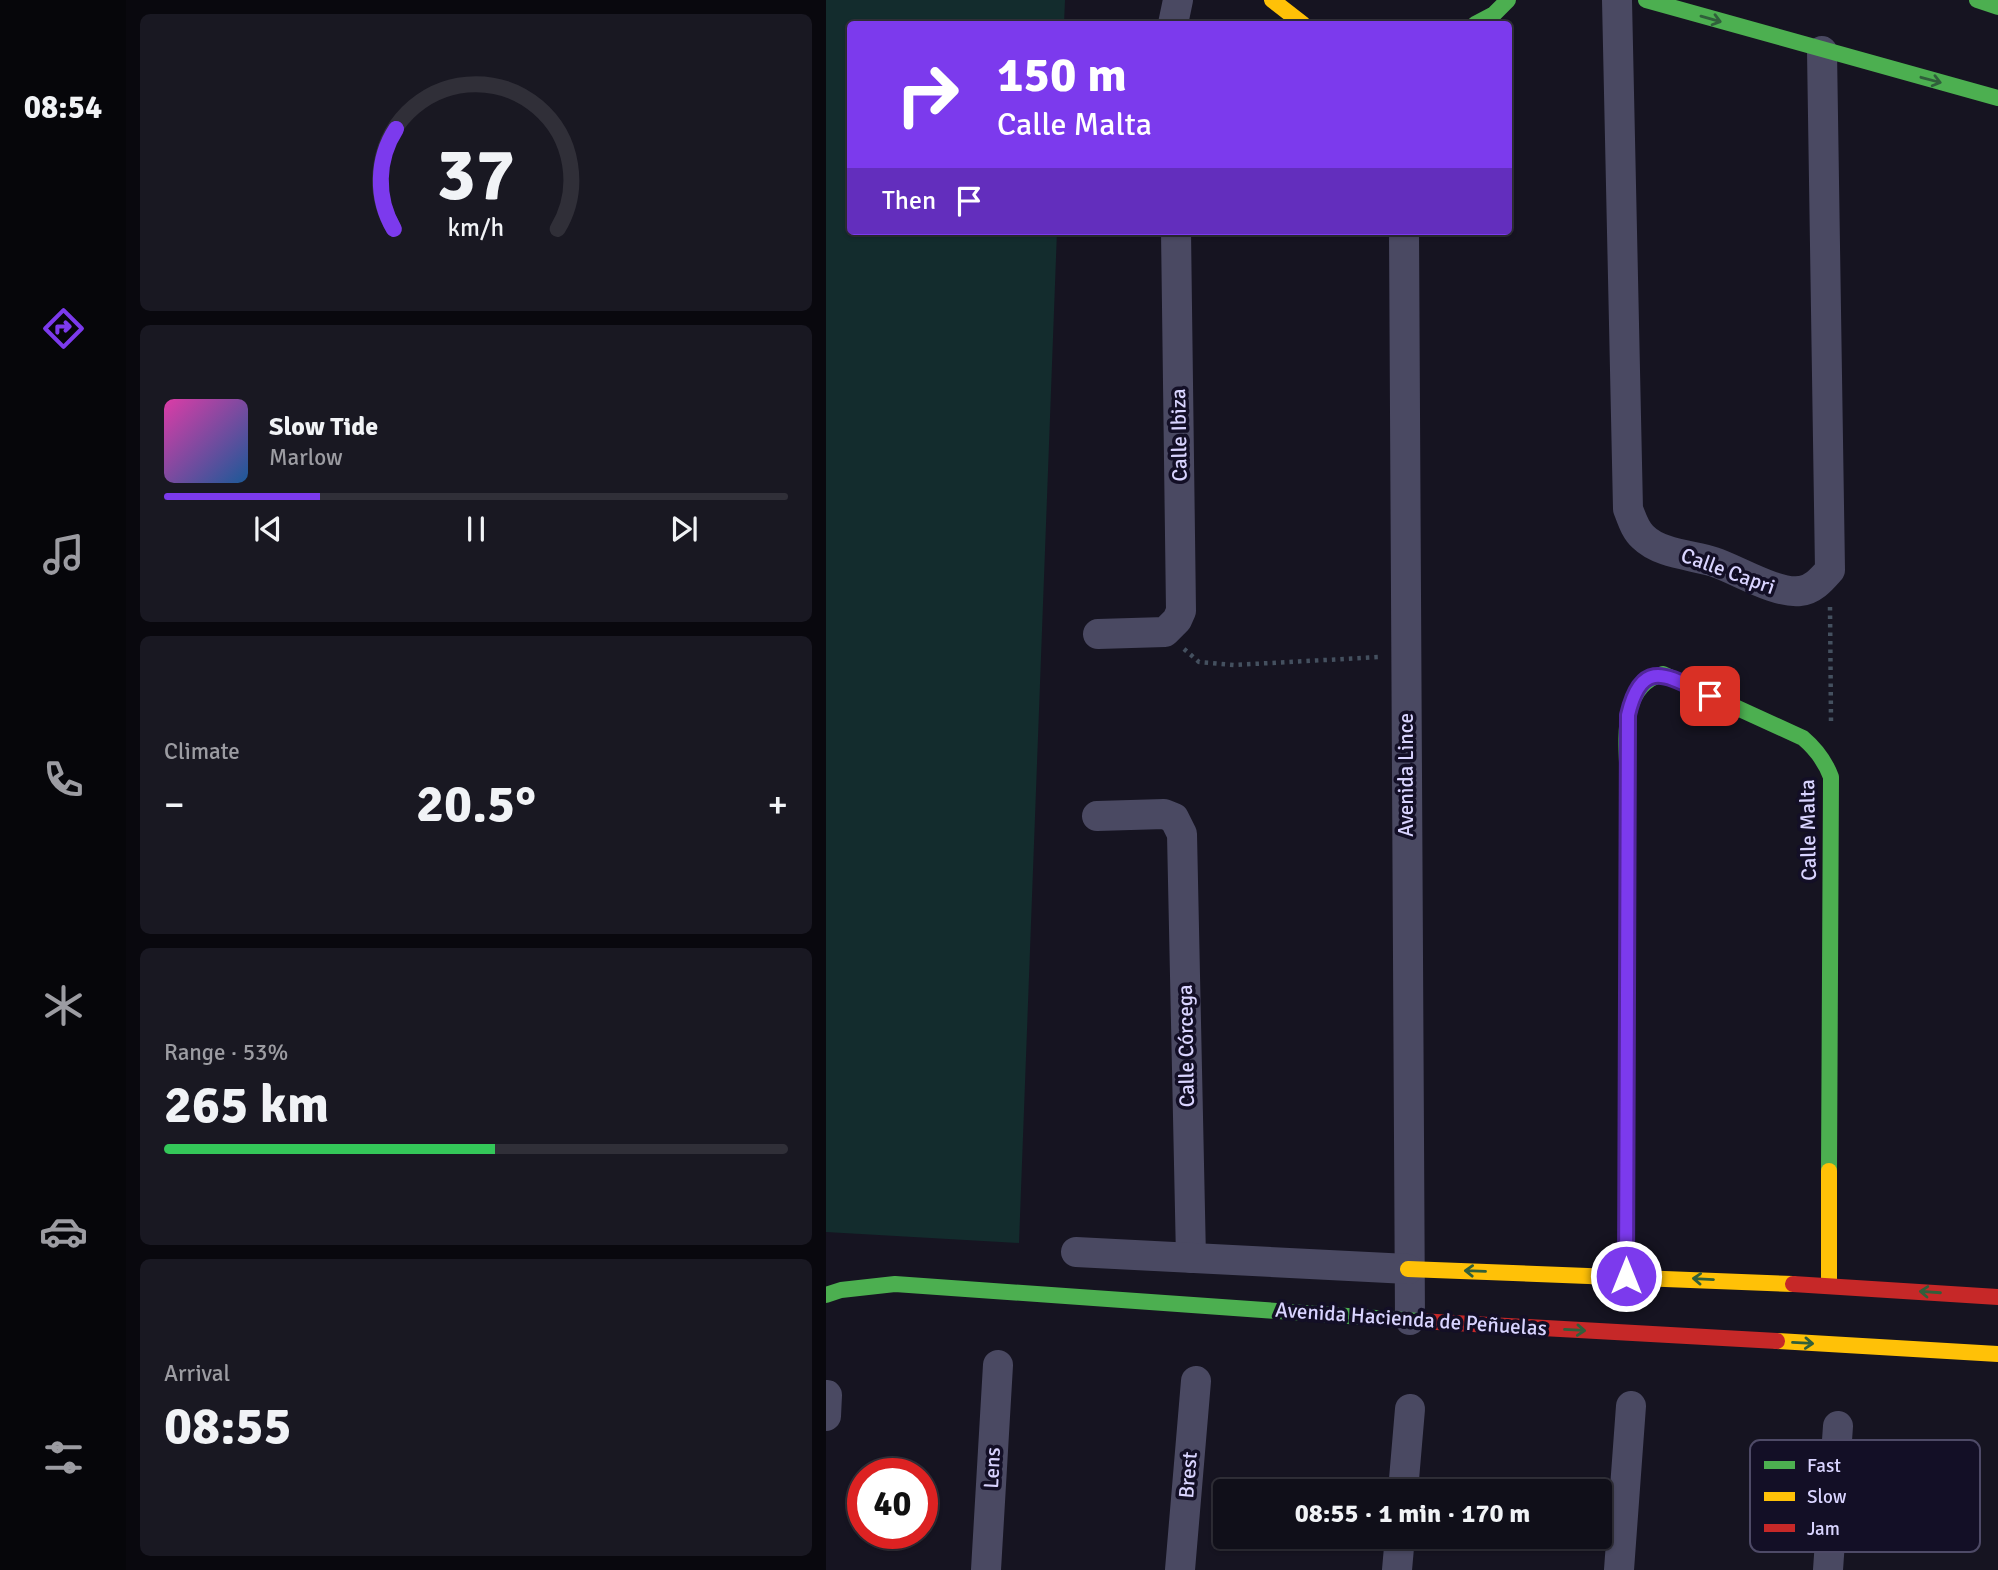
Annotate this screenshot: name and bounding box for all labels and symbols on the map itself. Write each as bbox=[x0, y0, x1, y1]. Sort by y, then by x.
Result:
one-way arrow bbox=[1700, 13, 1722, 26]
one-way arrow bbox=[1919, 74, 1941, 87]
street label: Calle Ibiza bbox=[1165, 388, 1193, 482]
street label: Calle Capri bbox=[1677, 542, 1779, 600]
pin bbox=[1680, 666, 1740, 726]
street label: Avenida Lince bbox=[1393, 713, 1419, 837]
street label: Calle Malta bbox=[1794, 779, 1822, 881]
street label: Calle Córcega bbox=[1172, 984, 1200, 1108]
position arrow bbox=[1589, 1239, 1663, 1313]
one-way arrow bbox=[1464, 1265, 1487, 1278]
one-way arrow bbox=[1692, 1273, 1715, 1286]
one-way arrow bbox=[1919, 1285, 1942, 1298]
street label: Avenida Hacienda de Peñuelas bbox=[1274, 1297, 1548, 1341]
one-way arrow bbox=[1564, 1323, 1587, 1336]
one-way arrow bbox=[1791, 1337, 1813, 1350]
legend bbox=[1750, 1440, 1980, 1552]
street label: Lens bbox=[978, 1447, 1006, 1489]
street label: Brest bbox=[1173, 1451, 1203, 1499]
text: Fast bbox=[1807, 1454, 1841, 1478]
speed limit sign: 40 bbox=[847, 1458, 938, 1549]
text: Slow bbox=[1807, 1485, 1847, 1509]
text: Jam bbox=[1807, 1517, 1840, 1541]

